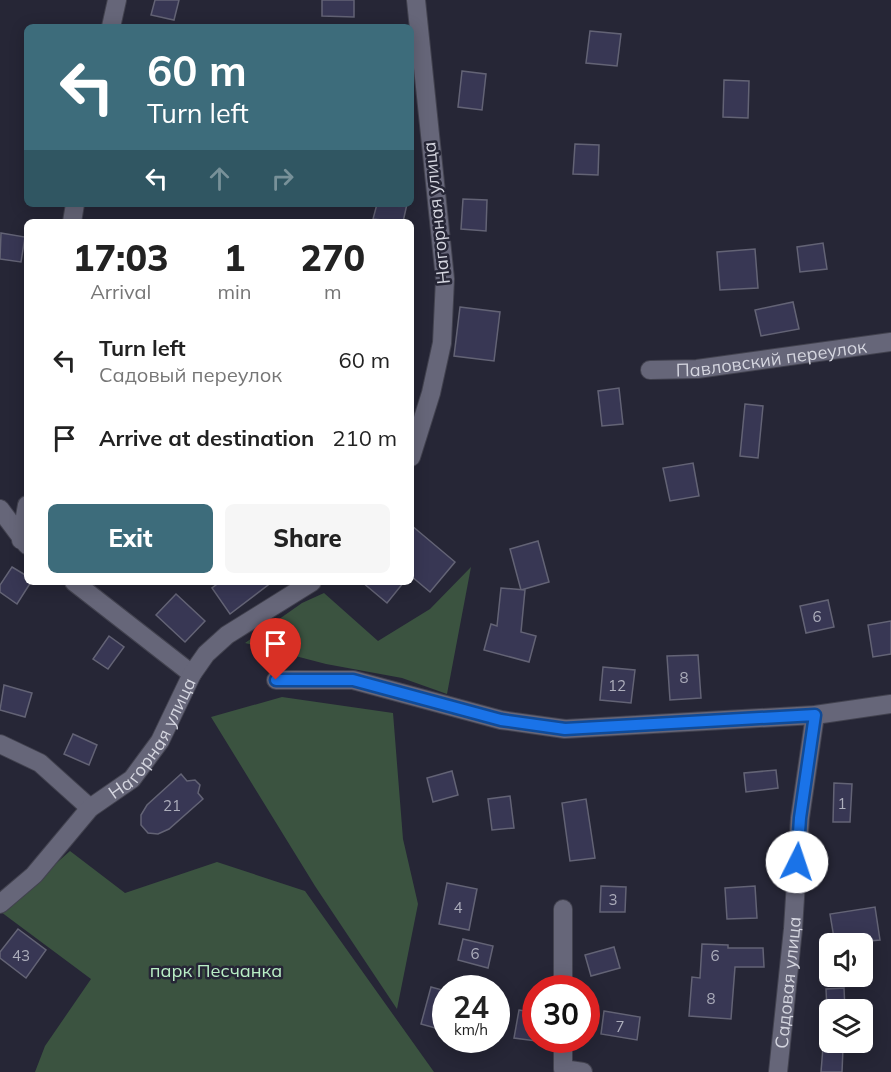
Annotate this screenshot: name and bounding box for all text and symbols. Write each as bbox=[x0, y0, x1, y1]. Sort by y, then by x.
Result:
text: 60 m bbox=[147, 44, 247, 97]
icon: left bbox=[48, 48, 126, 126]
text: Turn left bbox=[147, 96, 249, 130]
street label: Нагорная улица bbox=[417, 141, 455, 285]
icon: left bbox=[140, 162, 173, 195]
icon: ahead bbox=[203, 162, 236, 195]
icon: right bbox=[266, 162, 299, 195]
text: 17:03 bbox=[73, 235, 169, 280]
text: 1 bbox=[224, 235, 245, 280]
text: 270 bbox=[300, 235, 365, 280]
text: Arrival bbox=[90, 279, 151, 304]
text: min bbox=[217, 279, 252, 304]
text: m bbox=[324, 279, 342, 304]
text: Turn left bbox=[99, 334, 186, 362]
street label: Павловский переулок bbox=[676, 334, 868, 381]
icon: left bbox=[48, 344, 81, 377]
text: 60 m bbox=[339, 346, 390, 374]
text: Садовый переулок bbox=[99, 362, 282, 387]
icon: arrive bbox=[48, 422, 81, 455]
text: Arrive at destination bbox=[99, 424, 314, 452]
text: 210 m bbox=[332, 424, 397, 452]
button: Exit bbox=[48, 504, 213, 573]
button: Share bbox=[225, 504, 390, 573]
house number: 6 bbox=[812, 607, 822, 626]
pin bbox=[250, 618, 301, 680]
icon: arrive bbox=[259, 627, 292, 660]
house number: 8 bbox=[679, 668, 689, 687]
street label: Нагорная улица bbox=[104, 674, 200, 804]
house number: 12 bbox=[608, 676, 626, 695]
house number: 1 bbox=[837, 794, 847, 813]
house number: 21 bbox=[163, 796, 181, 815]
position arrow bbox=[765, 830, 829, 894]
house number: 3 bbox=[608, 890, 618, 909]
house number: 4 bbox=[453, 898, 463, 917]
street label: Садовая улица bbox=[769, 916, 805, 1050]
map controls bbox=[819, 933, 873, 1053]
button: sound bbox=[819, 933, 873, 987]
house number: 6 bbox=[470, 944, 480, 963]
house number: 43 bbox=[12, 946, 30, 965]
house number: 6 bbox=[710, 946, 720, 965]
park label: парк Песчанка bbox=[150, 959, 282, 982]
speed limit sign: 30 bbox=[522, 975, 600, 1053]
text: 24 bbox=[453, 988, 489, 1026]
house number: 8 bbox=[706, 989, 716, 1008]
button: layers bbox=[819, 999, 873, 1053]
house number: 7 bbox=[615, 1017, 625, 1036]
text: km/h bbox=[454, 1020, 488, 1039]

